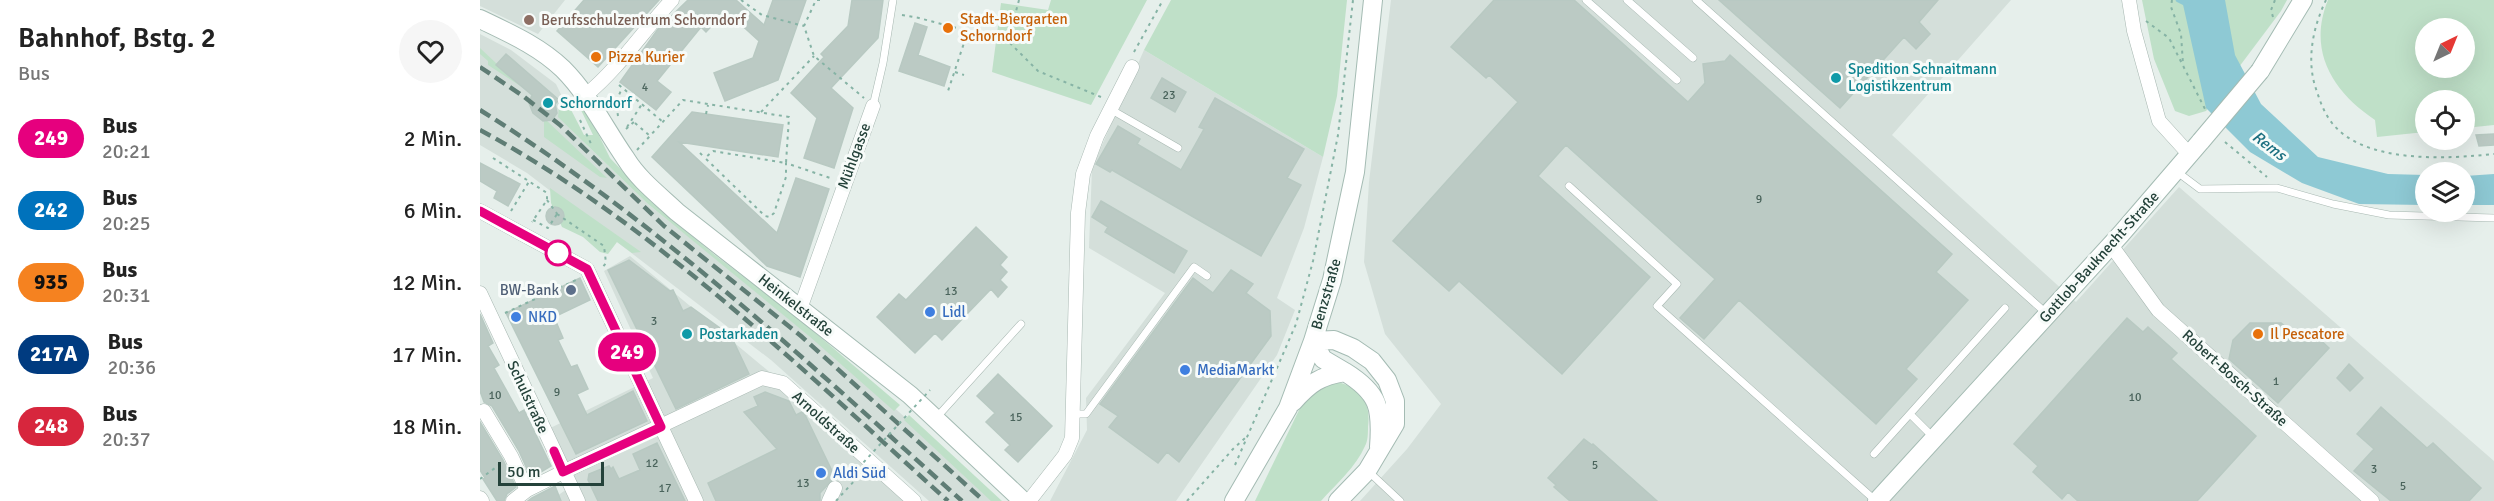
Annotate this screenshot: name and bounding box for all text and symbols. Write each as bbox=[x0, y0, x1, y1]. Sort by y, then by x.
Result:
place label: Stadt-Biergarten Schorndorf bbox=[960, 10, 1068, 45]
place label: Berufsschulzentrum Schorndorf bbox=[541, 11, 747, 29]
marker: Berufsschulzentrum Schorndorf bbox=[522, 13, 536, 27]
north arrow bbox=[2415, 18, 2475, 78]
map controls bbox=[2415, 18, 2475, 222]
button: heart bbox=[399, 20, 462, 83]
text: Bahnhof, Bstg. 2 bbox=[18, 21, 216, 55]
marker: Stadt-Biergarten Schorndorf bbox=[941, 21, 955, 35]
place label: Pizza Kurier bbox=[608, 48, 685, 66]
marker: Pizza Kurier bbox=[589, 50, 603, 64]
place label: Spedition Schnaitmann Logistikzentrum bbox=[1848, 60, 1997, 95]
text: Bus bbox=[18, 61, 50, 86]
marker: Spedition Schnaitmann Logistikzentrum bbox=[1829, 71, 1843, 85]
house number: 4 bbox=[642, 80, 649, 95]
house number: 23 bbox=[1163, 88, 1175, 103]
button: locate bbox=[2415, 90, 2475, 150]
place label: Schorndorf bbox=[560, 94, 633, 112]
marker: Schorndorf bbox=[541, 96, 555, 110]
text: Bus bbox=[102, 112, 137, 139]
street label: Mühlgasse bbox=[834, 121, 874, 191]
text: 249 bbox=[34, 125, 68, 151]
text: 2 Min. bbox=[404, 125, 462, 152]
water label: Rems bbox=[2248, 127, 2291, 166]
text: 20:21 bbox=[102, 139, 151, 164]
button: layers bbox=[2415, 162, 2475, 222]
text: Bus bbox=[102, 184, 137, 211]
street label: Gottlob-Bauknecht-Straße bbox=[2035, 188, 2163, 326]
house number: 9 bbox=[1756, 192, 1762, 207]
text: 242 bbox=[34, 197, 68, 223]
text: 6 Min. bbox=[404, 197, 462, 224]
text: 20:25 bbox=[102, 211, 151, 236]
unlabelled marker bbox=[545, 240, 571, 266]
text: Bus bbox=[102, 256, 137, 283]
street label: Benzstraße bbox=[1307, 256, 1345, 332]
text: 935 bbox=[34, 269, 68, 295]
text: 12 Min. bbox=[392, 269, 462, 296]
street label: Heinkelstraße bbox=[755, 270, 837, 340]
place label: BW-Bank bbox=[500, 281, 559, 299]
text: 20:31 bbox=[102, 283, 151, 308]
marker: BW-Bank bbox=[564, 283, 578, 297]
house number: 13 bbox=[945, 284, 957, 299]
place label: Lidl bbox=[942, 303, 966, 321]
marker: Lidl bbox=[923, 305, 937, 319]
place label: NKD bbox=[528, 308, 557, 326]
marker: NKD bbox=[509, 310, 523, 324]
house number: 3 bbox=[651, 314, 657, 329]
place label: Postarkaden bbox=[699, 325, 779, 343]
place label: Il Pescatore bbox=[2270, 325, 2344, 343]
street label: Robert-Bosch-Straße bbox=[2179, 326, 2291, 430]
marker: Postarkaden bbox=[680, 327, 694, 341]
marker: Il Pescatore bbox=[2251, 327, 2265, 341]
text: Bus bbox=[107, 328, 143, 355]
line badge: 249 bbox=[592, 332, 662, 372]
text: 249 bbox=[610, 339, 644, 365]
text: 217A bbox=[30, 341, 77, 367]
text: 17 Min. bbox=[392, 341, 462, 368]
text: 20:36 bbox=[107, 355, 156, 380]
street label: Schulstraße bbox=[503, 358, 553, 436]
place label: MediaMarkt bbox=[1197, 361, 1274, 379]
marker: MediaMarkt bbox=[1178, 363, 1192, 377]
house number: 1 bbox=[2273, 374, 2279, 389]
house number: 9 bbox=[554, 385, 560, 400]
street label: Arnoldstraße bbox=[789, 387, 863, 457]
house number: 10 bbox=[489, 388, 501, 403]
house number: 10 bbox=[2129, 390, 2141, 405]
text: Bus bbox=[102, 400, 137, 427]
house number: 15 bbox=[1010, 410, 1022, 425]
text: 248 bbox=[34, 413, 68, 439]
text: 18 Min. bbox=[392, 413, 462, 440]
text: 20:37 bbox=[102, 427, 151, 452]
house number: 12 bbox=[646, 456, 658, 471]
house number: 5 bbox=[1592, 458, 1598, 473]
scale bar bbox=[498, 459, 604, 486]
text: 50 m bbox=[507, 462, 541, 482]
house number: 3 bbox=[2371, 462, 2377, 477]
place label: Aldi Süd bbox=[833, 464, 886, 482]
marker: Aldi Süd bbox=[814, 466, 828, 480]
house number: 13 bbox=[797, 476, 809, 491]
house number: 5 bbox=[2400, 479, 2406, 494]
house number: 17 bbox=[659, 481, 671, 496]

